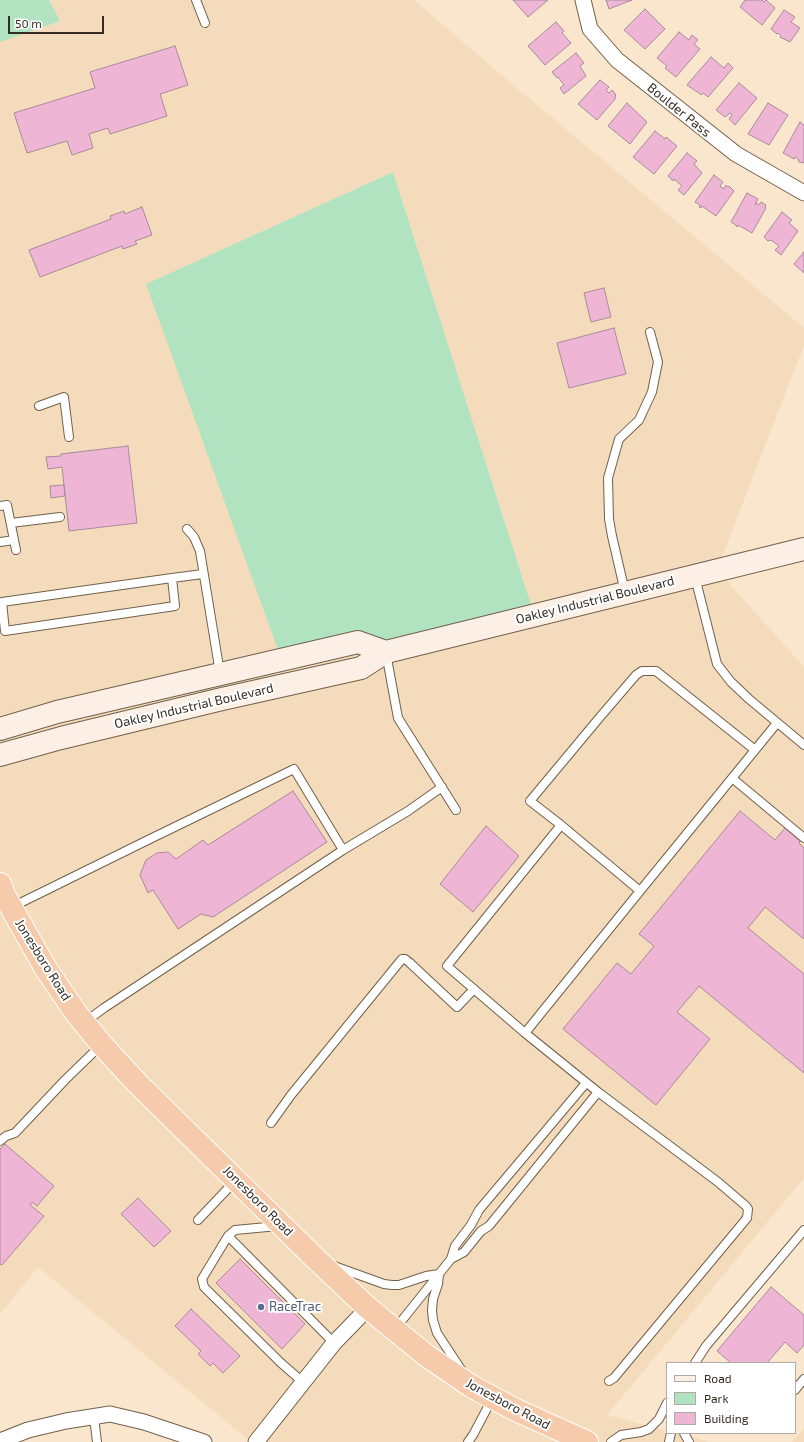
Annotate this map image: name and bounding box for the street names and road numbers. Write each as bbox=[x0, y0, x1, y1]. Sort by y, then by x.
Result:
street label: Boulder Pass bbox=[644, 80, 714, 140]
street label: Oakley Industrial Boulevard bbox=[514, 573, 676, 627]
street label: Oakley Industrial Boulevard bbox=[113, 680, 275, 732]
street label: Jonesboro Road bbox=[12, 916, 74, 1004]
street label: Jonesboro Road bbox=[220, 1163, 296, 1239]
street label: Jonesboro Road bbox=[463, 1375, 553, 1433]

